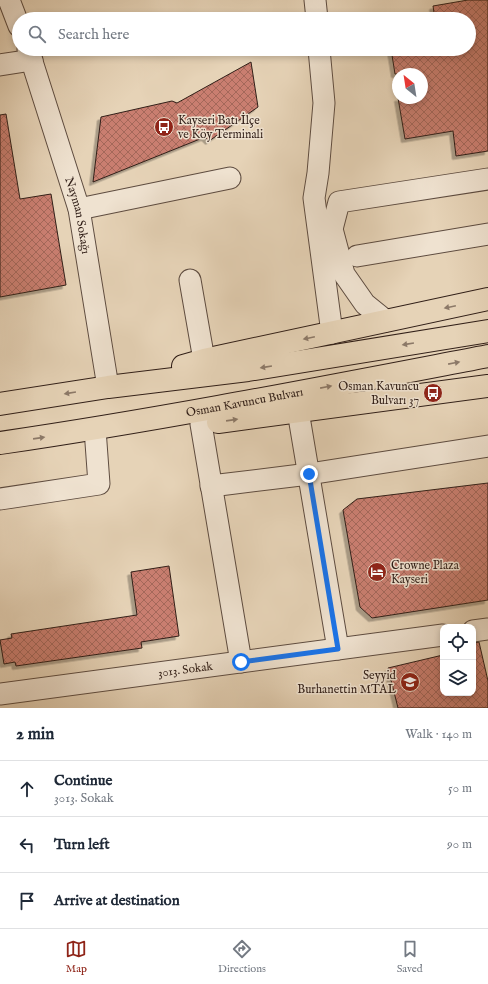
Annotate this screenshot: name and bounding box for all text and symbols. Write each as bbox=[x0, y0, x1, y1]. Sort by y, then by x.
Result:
search box bbox=[12, 12, 476, 56]
icon: search bbox=[26, 23, 48, 45]
text: Search here bbox=[58, 25, 129, 44]
north arrow bbox=[392, 68, 428, 104]
place label: Kayseri Batı İlçe ve Köy Terminali bbox=[178, 112, 263, 142]
bus stop icon: Kayseri Batı İlçe ve Köy Terminali bbox=[153, 116, 175, 138]
street label: Nayman Sokağı bbox=[61, 175, 93, 255]
one-way arrow bbox=[444, 305, 456, 311]
one-way arrow bbox=[303, 335, 315, 341]
one-way arrow bbox=[402, 341, 414, 347]
one-way arrow bbox=[448, 359, 460, 365]
one-way arrow bbox=[260, 364, 272, 370]
place label: Osman Kavuncu Bulvarı 37 bbox=[338, 379, 419, 408]
bus stop icon: Osman Kavuncu Bulvarı 37 bbox=[422, 382, 444, 404]
street label: Osman Kavuncu Bulvarı bbox=[185, 384, 305, 421]
one-way arrow bbox=[320, 384, 332, 390]
one-way arrow bbox=[64, 390, 76, 396]
one-way arrow bbox=[226, 417, 238, 423]
one-way arrow bbox=[33, 435, 45, 441]
route end bbox=[300, 465, 318, 483]
place label: Crowne Plaza Kayseri bbox=[391, 558, 460, 587]
hotel icon: Crowne Plaza Kayseri bbox=[366, 561, 388, 583]
map controls bbox=[440, 624, 476, 696]
button: locate bbox=[440, 624, 476, 660]
route start bbox=[232, 653, 250, 671]
street label: 3013. Sokak bbox=[157, 659, 214, 681]
button: layers bbox=[440, 660, 476, 696]
place label: Seyyid Burhanettin MTAL bbox=[297, 668, 397, 697]
school or university icon: Seyyid Burhanettin MTAL bbox=[399, 671, 421, 693]
text: 2 min bbox=[16, 724, 54, 745]
text: Walk · 140 m bbox=[405, 726, 472, 743]
text: Continue bbox=[54, 771, 112, 790]
icon: ahead bbox=[16, 778, 38, 800]
text: 50 m bbox=[448, 780, 472, 797]
text: 3013. Sokak bbox=[54, 790, 114, 807]
icon: left bbox=[16, 834, 38, 856]
text: Turn left bbox=[54, 835, 110, 854]
text: 90 m bbox=[447, 836, 472, 853]
icon: arrive bbox=[16, 890, 38, 912]
text: Arrive at destination bbox=[54, 891, 180, 910]
tab: Map bbox=[65, 938, 87, 976]
tab: Directions bbox=[218, 938, 266, 976]
tab: Saved bbox=[397, 938, 423, 976]

